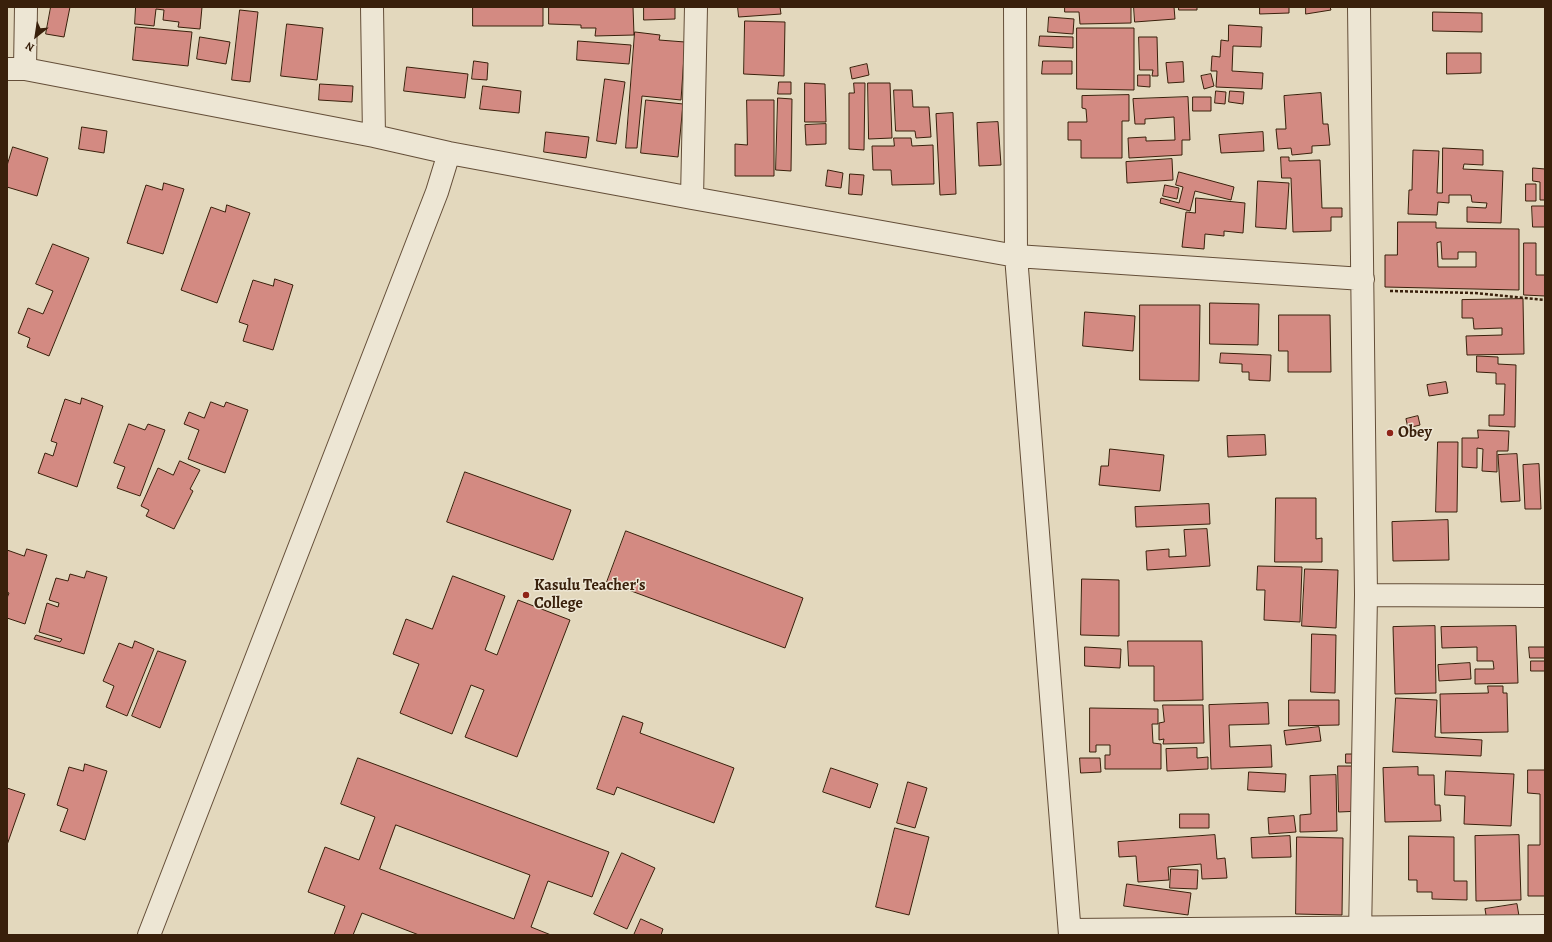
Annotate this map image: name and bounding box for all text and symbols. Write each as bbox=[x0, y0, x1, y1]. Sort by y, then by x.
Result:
north arrow bbox=[16, 16, 56, 56]
text: N bbox=[23, 38, 37, 55]
place label: Obey bbox=[1398, 423, 1432, 443]
marker: Obey bbox=[1385, 428, 1395, 438]
place label: Kasulu Teacher's College bbox=[534, 576, 645, 614]
marker: Kasulu Teacher's College bbox=[521, 590, 531, 600]

